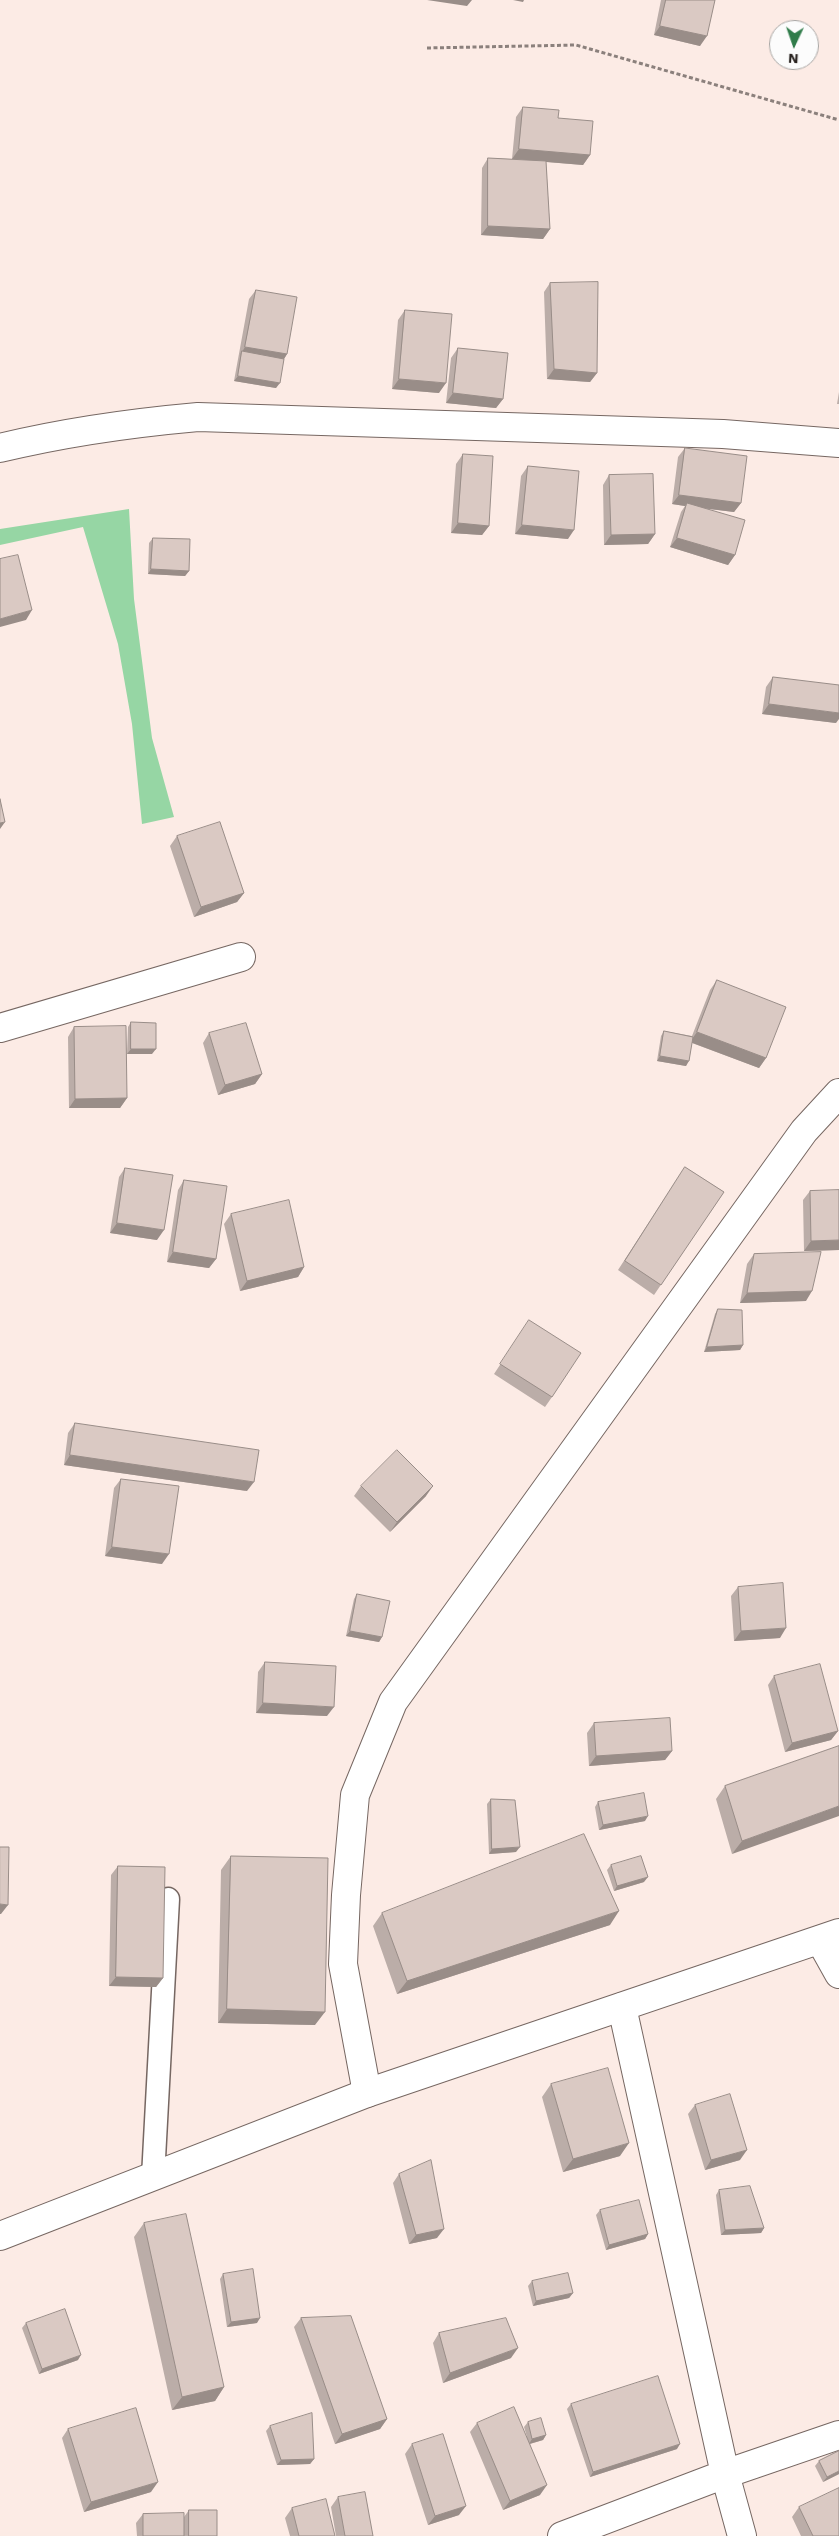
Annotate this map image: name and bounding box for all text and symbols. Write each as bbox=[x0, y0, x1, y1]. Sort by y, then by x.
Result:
north arrow bbox=[769, 20, 819, 70]
text: N bbox=[788, 51, 799, 67]

